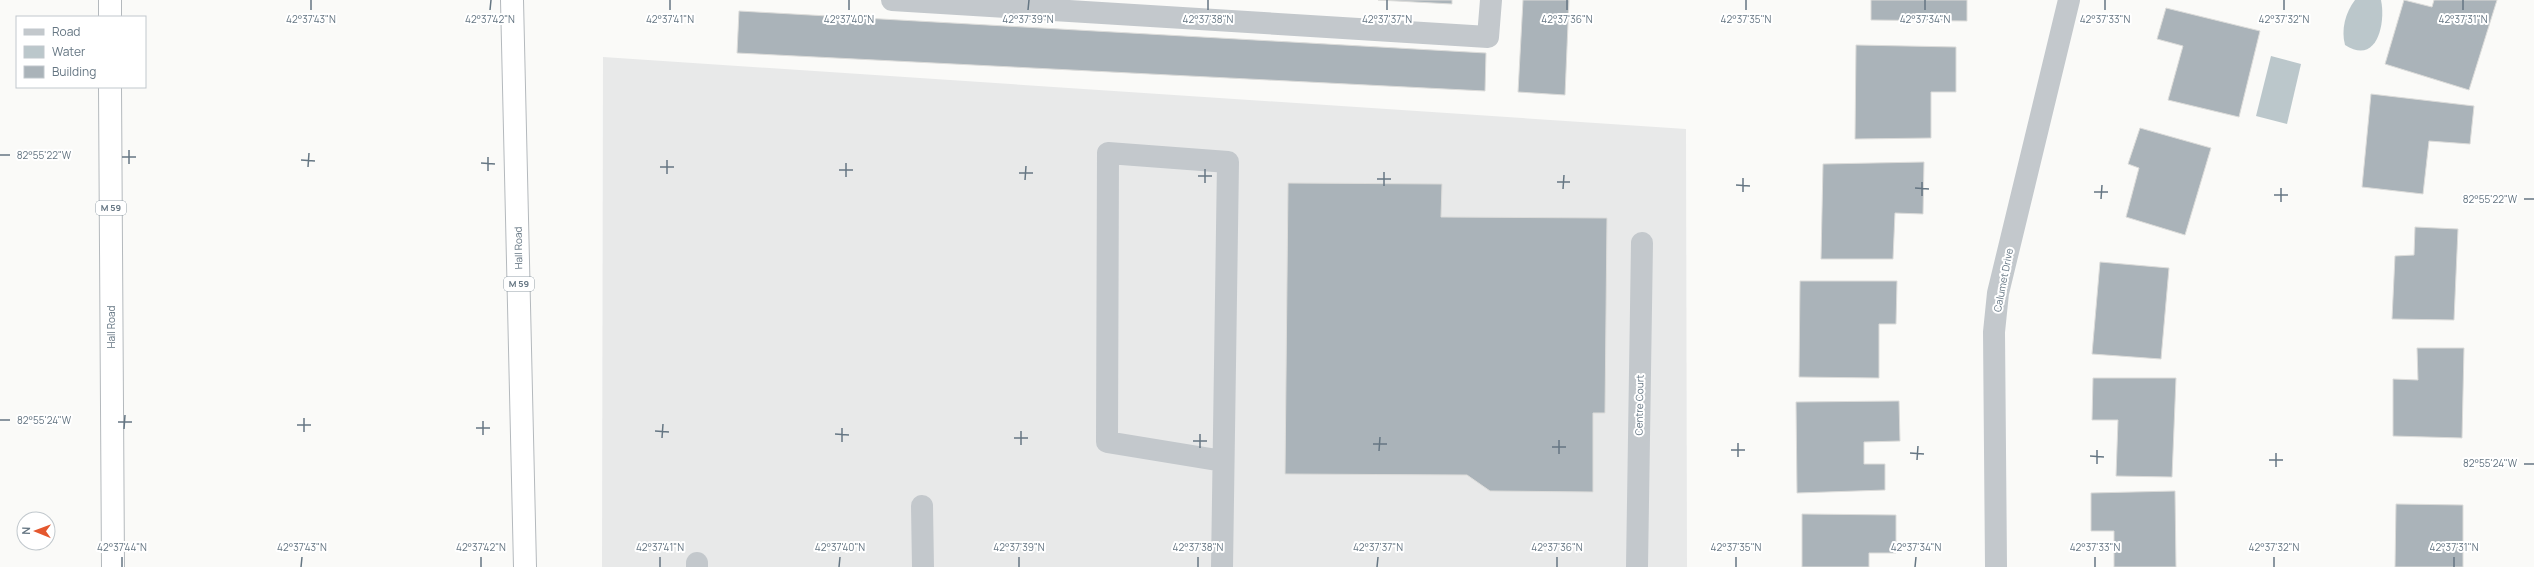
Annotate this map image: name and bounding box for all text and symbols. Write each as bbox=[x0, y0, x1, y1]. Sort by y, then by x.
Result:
text: 42°37'43"N bbox=[286, 12, 336, 26]
text: 42°37'42"N bbox=[465, 12, 515, 26]
text: 42°37'41"N bbox=[646, 12, 694, 26]
text: 42°37'40"N bbox=[824, 12, 874, 26]
text: 42°37'39"N bbox=[1002, 12, 1054, 26]
text: 42°37'38"N bbox=[1183, 12, 1234, 26]
text: 42°37'37"N bbox=[1362, 12, 1412, 26]
text: 42°37'36"N bbox=[1541, 12, 1593, 26]
text: 42°37'35"N bbox=[1721, 12, 1772, 26]
text: 42°37'34"N bbox=[1900, 12, 1950, 26]
text: 42°37'33"N bbox=[2080, 12, 2130, 26]
text: 42°37'32"N bbox=[2259, 12, 2310, 26]
text: 42°37'31"N bbox=[2439, 12, 2488, 26]
legend bbox=[16, 16, 146, 88]
text: Road bbox=[52, 23, 80, 40]
text: Water bbox=[52, 43, 86, 60]
text: Building bbox=[52, 63, 96, 80]
text: 82°55'22"W bbox=[17, 148, 72, 162]
text: 82°55'22"W bbox=[2463, 192, 2518, 206]
road number: M 59 bbox=[96, 201, 126, 215]
street label: Hall Road bbox=[511, 226, 525, 270]
street label: Calumet Drive bbox=[1990, 247, 2016, 313]
road number: M 59 bbox=[504, 277, 534, 291]
street label: Hall Road bbox=[104, 306, 118, 348]
street label: Centre Court bbox=[1631, 374, 1647, 436]
text: 82°55'24"W bbox=[17, 413, 72, 427]
text: 82°55'24"W bbox=[2463, 456, 2518, 470]
north arrow bbox=[16, 511, 56, 551]
text: N bbox=[18, 527, 33, 535]
text: 42°37'44"N bbox=[97, 540, 147, 554]
text: 42°37'43"N bbox=[277, 540, 327, 554]
text: 42°37'42"N bbox=[456, 540, 506, 554]
text: 42°37'41"N bbox=[636, 540, 684, 554]
text: 42°37'40"N bbox=[815, 540, 865, 554]
text: 42°37'39"N bbox=[993, 540, 1045, 554]
text: 42°37'38"N bbox=[1173, 540, 1224, 554]
text: 42°37'37"N bbox=[1353, 540, 1403, 554]
text: 42°37'36"N bbox=[1531, 540, 1583, 554]
text: 42°37'35"N bbox=[1711, 540, 1762, 554]
text: 42°37'34"N bbox=[1891, 540, 1941, 554]
text: 42°37'33"N bbox=[2070, 540, 2120, 554]
text: 42°37'32"N bbox=[2249, 540, 2300, 554]
text: 42°37'31"N bbox=[2430, 540, 2479, 554]

